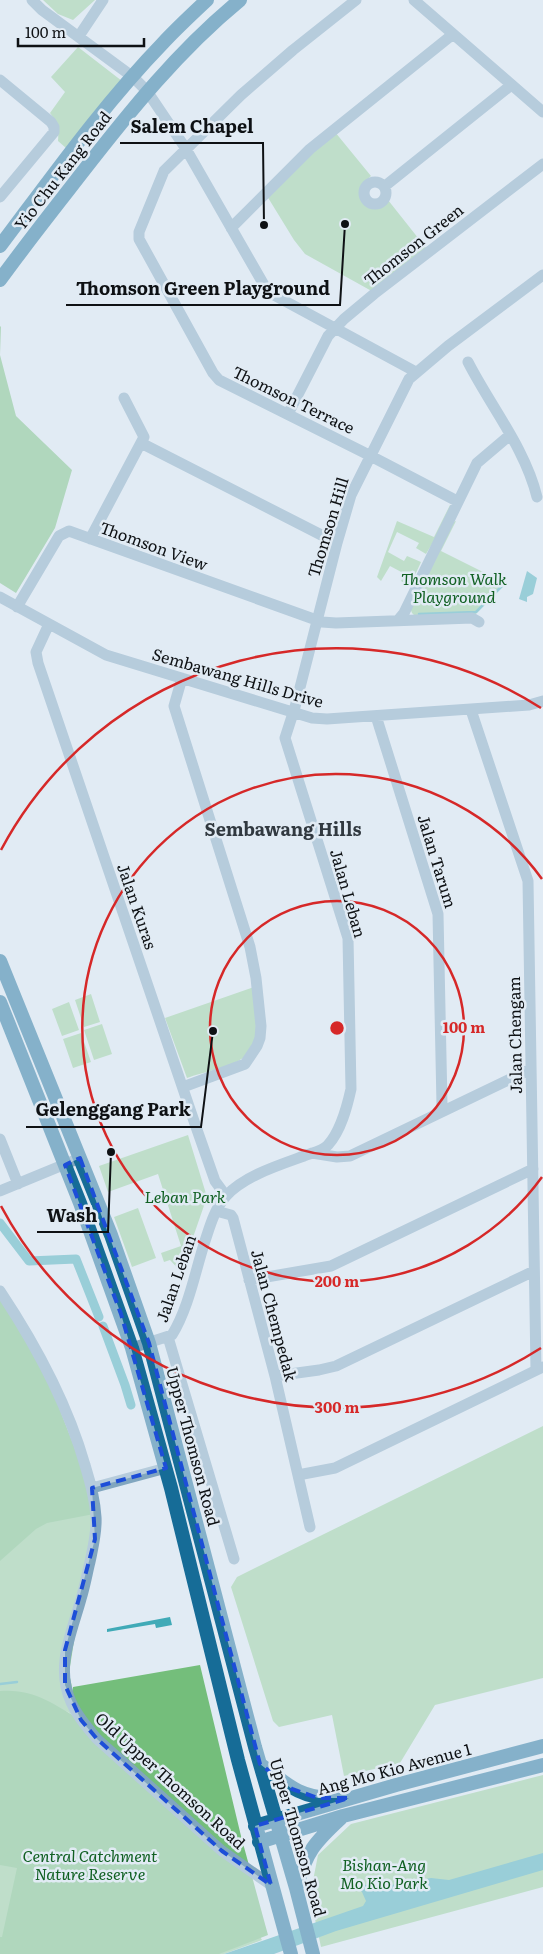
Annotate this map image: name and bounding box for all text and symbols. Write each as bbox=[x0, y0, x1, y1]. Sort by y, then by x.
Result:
scale bar bbox=[18, 15, 144, 47]
text: 100 m bbox=[25, 20, 66, 43]
street label: Yio Chu Kang Road bbox=[8, 105, 116, 235]
callout: Salem Chapel bbox=[120, 110, 263, 143]
text: Salem Chapel bbox=[130, 112, 254, 139]
street label: Thomson Green bbox=[358, 197, 468, 291]
callout: Thomson Green Playground bbox=[66, 272, 340, 305]
text: Thomson Green Playground bbox=[76, 274, 330, 301]
street label: Thomson Terrace bbox=[229, 359, 359, 439]
street label: Thomson Hill bbox=[300, 474, 354, 580]
street label: Thomson View bbox=[97, 514, 212, 576]
park label: Thomson Walk Playground bbox=[401, 566, 507, 608]
street label: Sembawang Hills Drive bbox=[150, 641, 326, 713]
street label: Jalan Tarum bbox=[412, 811, 464, 911]
district label: Sembawang Hills bbox=[205, 815, 361, 842]
street label: Jalan Leban bbox=[325, 846, 373, 941]
street label: Jalan Kuras bbox=[112, 860, 164, 952]
street label: Jalan Chengam bbox=[501, 976, 527, 1094]
text: 100 m bbox=[443, 1015, 485, 1038]
centre of rings bbox=[328, 1019, 346, 1037]
callout: Gelenggang Park bbox=[26, 1094, 201, 1127]
text: Gelenggang Park bbox=[35, 1095, 191, 1122]
park label: Leban Park bbox=[144, 1184, 226, 1208]
callout: Wash bbox=[37, 1199, 108, 1232]
text: Wash bbox=[47, 1201, 97, 1228]
street label: Jalan Leban bbox=[149, 1231, 201, 1325]
street label: Jalan Chempedak bbox=[246, 1246, 304, 1384]
text: 200 m bbox=[315, 1269, 359, 1292]
street label: Upper Thomson Road bbox=[161, 1363, 227, 1529]
text: 300 m bbox=[315, 1395, 359, 1418]
street label: Old Upper Thomson Road bbox=[91, 1706, 251, 1854]
street label: Ang Mo Kio Avenue 1 bbox=[314, 1736, 474, 1800]
street label: Upper Thomson Road bbox=[265, 1755, 333, 1920]
park label: Central Catchment Nature Reserve bbox=[23, 1843, 158, 1885]
park label: Bishan-Ang Mo Kio Park bbox=[340, 1852, 428, 1894]

